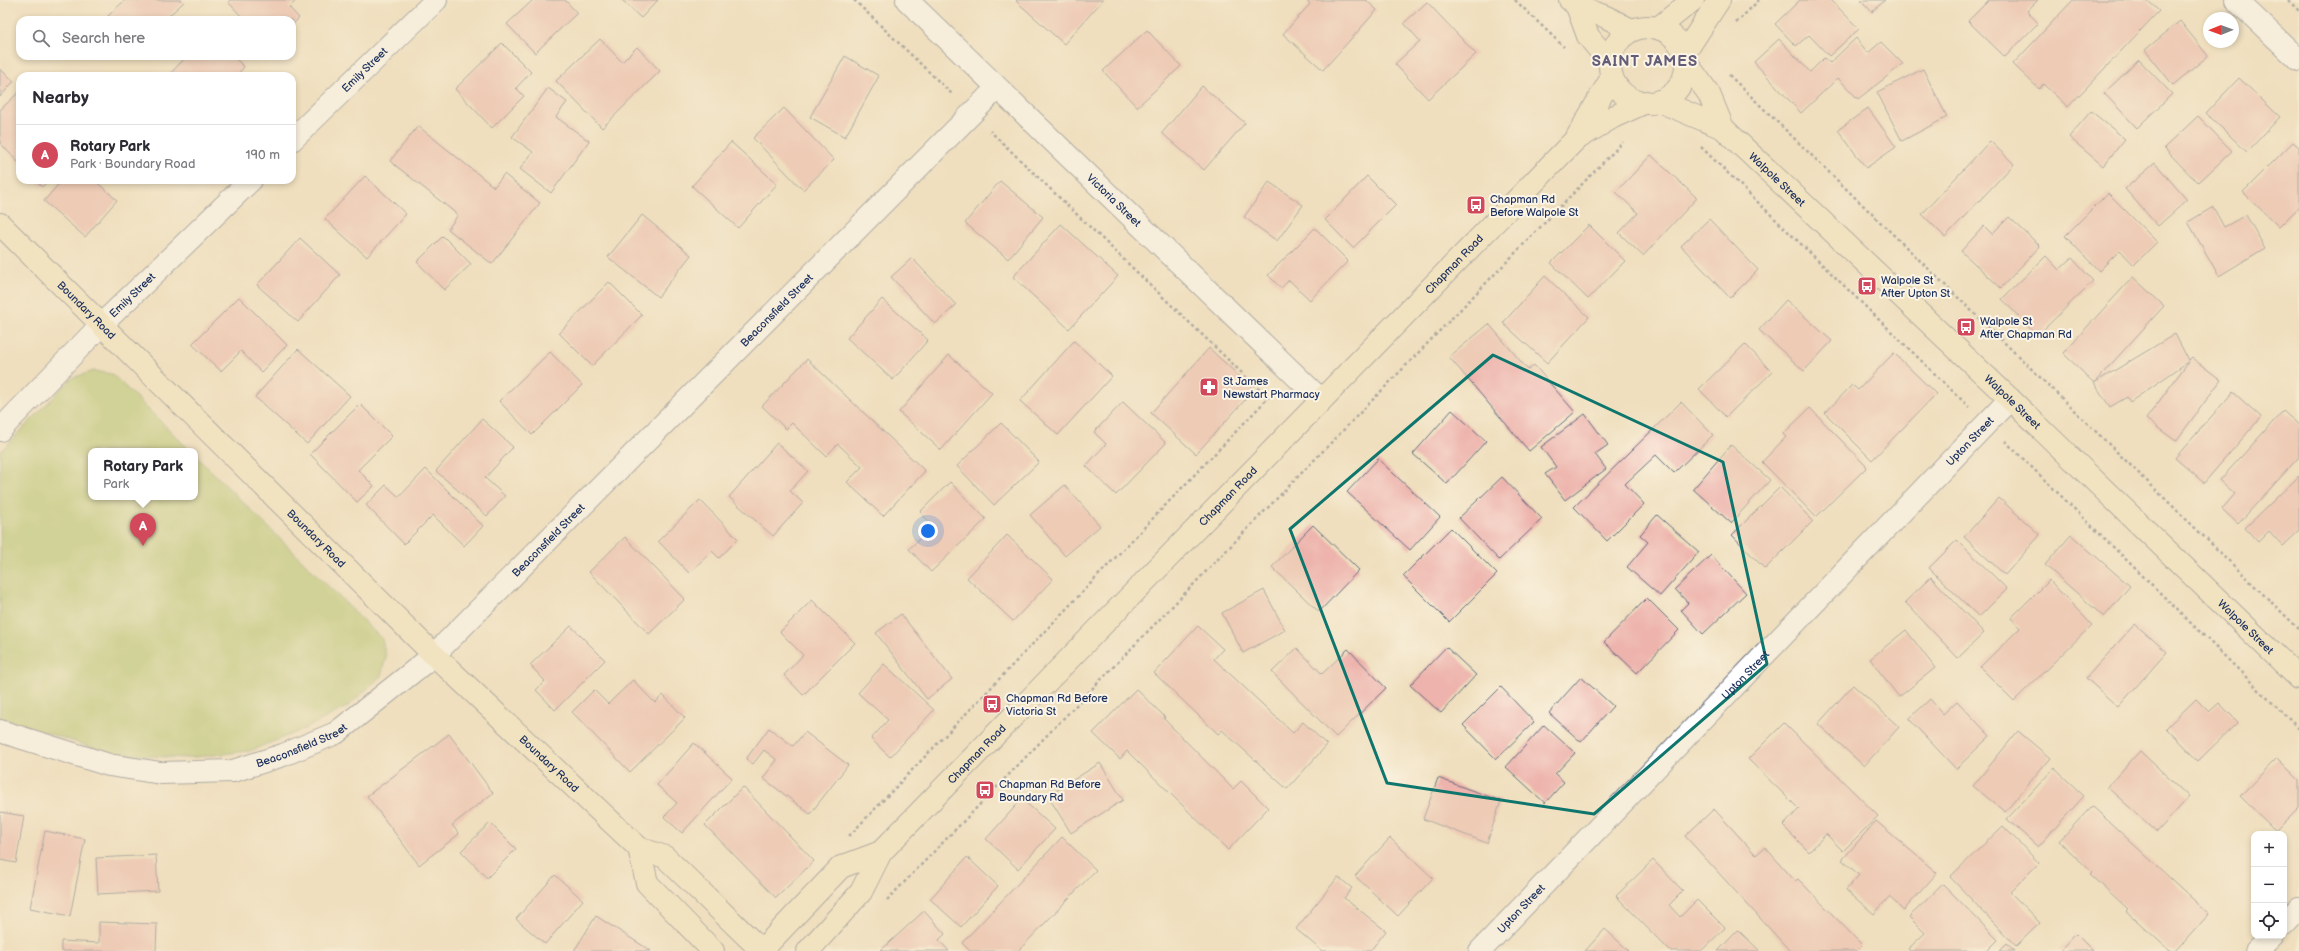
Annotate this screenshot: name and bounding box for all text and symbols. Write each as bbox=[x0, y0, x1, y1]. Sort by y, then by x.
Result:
north arrow bbox=[2203, 12, 2239, 48]
search box bbox=[16, 16, 296, 60]
icon: search bbox=[30, 27, 52, 49]
text: Search here bbox=[62, 29, 145, 48]
street label: Emily Street bbox=[339, 44, 390, 95]
district label: SAINT JAMES bbox=[1592, 52, 1698, 71]
text: Nearby bbox=[32, 88, 89, 108]
text: Rotary Park bbox=[70, 137, 150, 156]
text: A bbox=[41, 147, 49, 163]
text: 190 m bbox=[246, 147, 280, 163]
street label: Walpole Street bbox=[1746, 150, 1809, 209]
text: Park · Boundary Road bbox=[70, 156, 195, 172]
street label: Victoria Street bbox=[1084, 171, 1144, 230]
place label: Chapman Rd Before Walpole St bbox=[1490, 193, 1579, 219]
bus stop icon: Chapman Rd Before Walpole St bbox=[1465, 194, 1487, 216]
street label: Chapman Road bbox=[1422, 232, 1486, 296]
street label: Emily Street bbox=[107, 269, 158, 320]
street label: Beaconsfield Street bbox=[737, 270, 816, 349]
place label: Walpole St After Upton St bbox=[1881, 274, 1951, 300]
bus stop icon: Walpole St After Upton St bbox=[1856, 275, 1878, 297]
street label: Boundary Road bbox=[55, 278, 118, 342]
place label: Walpole St After Chapman Rd bbox=[1980, 315, 2072, 341]
bus stop icon: Walpole St After Chapman Rd bbox=[1955, 316, 1977, 338]
street label: Walpole Street bbox=[1982, 372, 2044, 432]
place label: St James Newstart Pharmacy bbox=[1223, 375, 1320, 401]
pharmacy icon: St James Newstart Pharmacy bbox=[1198, 376, 1220, 398]
street label: Upton Street bbox=[1943, 413, 1997, 468]
popup bbox=[88, 448, 198, 500]
text: Rotary Park bbox=[103, 457, 183, 476]
street label: Chapman Road bbox=[1196, 464, 1260, 528]
text: Park bbox=[103, 476, 129, 492]
street label: Beaconsfield Street bbox=[509, 500, 588, 579]
street label: Boundary Road bbox=[285, 507, 348, 570]
pin: A bbox=[130, 513, 156, 546]
your location bbox=[918, 521, 938, 541]
street label: Walpole Street bbox=[2215, 597, 2277, 657]
street label: Upton Street bbox=[1719, 647, 1772, 702]
place label: Chapman Rd Before Victoria St bbox=[1006, 692, 1108, 718]
bus stop icon: Chapman Rd Before Victoria St bbox=[981, 693, 1003, 715]
street label: Beaconsfield Street bbox=[254, 720, 350, 770]
street label: Chapman Road bbox=[945, 722, 1008, 786]
street label: Boundary Road bbox=[517, 732, 582, 795]
place label: Chapman Rd Before Boundary Rd bbox=[999, 778, 1101, 804]
bus stop icon: Chapman Rd Before Boundary Rd bbox=[974, 779, 996, 801]
map controls bbox=[2251, 831, 2287, 939]
button: + bbox=[2251, 831, 2287, 867]
button: − bbox=[2251, 867, 2287, 903]
street label: Upton Street bbox=[1494, 881, 1548, 936]
button: locate bbox=[2251, 903, 2287, 939]

